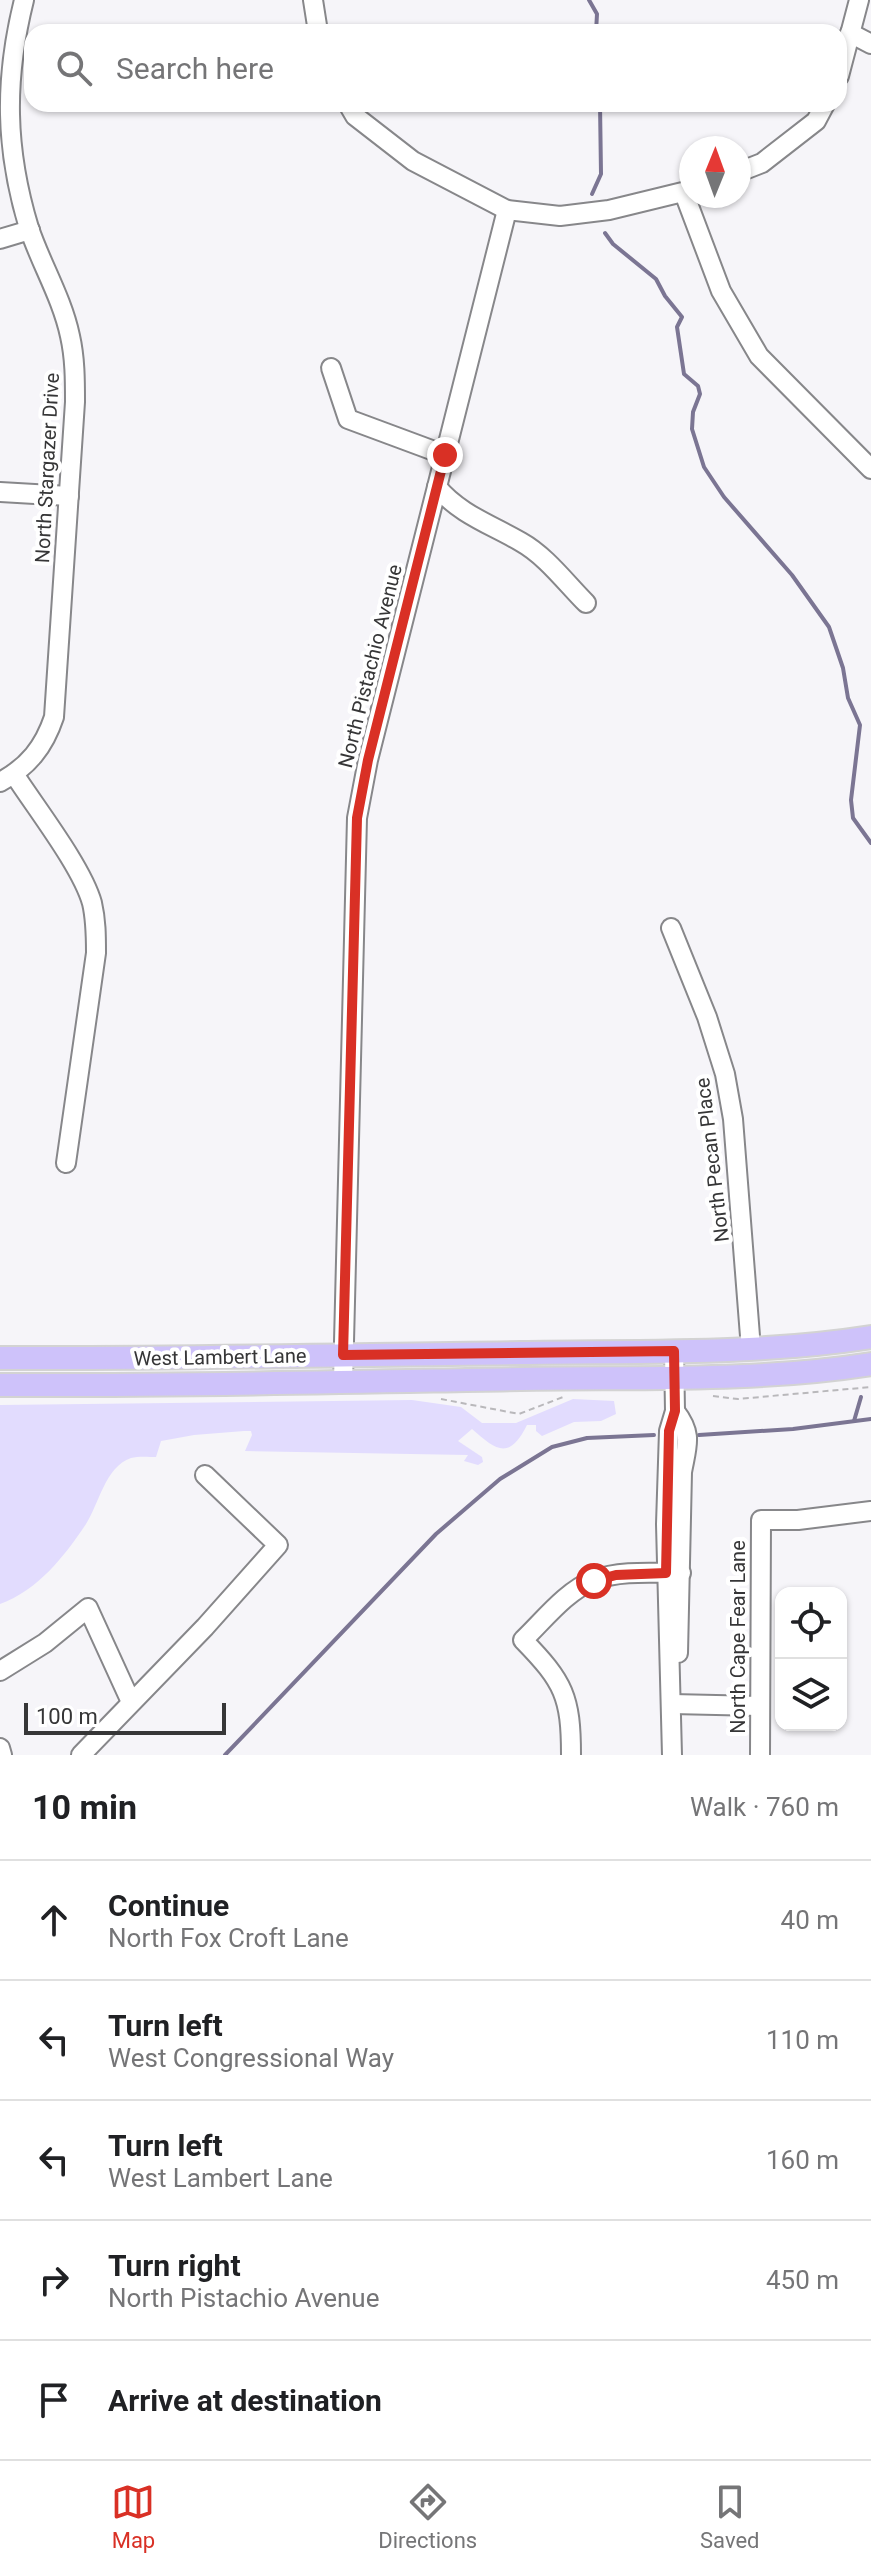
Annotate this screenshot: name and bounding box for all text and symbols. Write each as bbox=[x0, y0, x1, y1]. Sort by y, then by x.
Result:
search box bbox=[24, 24, 847, 112]
icon: search bbox=[52, 46, 96, 90]
text: Search here bbox=[116, 51, 274, 86]
north arrow bbox=[679, 136, 751, 208]
street label: North Stargazer Drive bbox=[30, 372, 64, 564]
route end bbox=[427, 437, 463, 473]
street label: North Pistachio Avenue bbox=[333, 562, 407, 770]
street label: North Pecan Place bbox=[690, 1076, 734, 1244]
street label: West Lambert Lane bbox=[133, 1343, 307, 1371]
street label: North Cape Fear Lane bbox=[726, 1540, 750, 1734]
route start bbox=[576, 1563, 612, 1599]
map controls bbox=[775, 1587, 847, 1731]
button: locate bbox=[775, 1587, 847, 1659]
button: layers bbox=[775, 1659, 847, 1731]
scale bar bbox=[24, 1699, 226, 1735]
text: 100 m bbox=[36, 1704, 98, 1729]
text: 10 min bbox=[32, 1787, 137, 1827]
text: Walk · 760 m bbox=[690, 1792, 839, 1822]
text: Continue bbox=[108, 1888, 229, 1923]
icon: ahead bbox=[32, 1898, 76, 1942]
text: 40 m bbox=[781, 1905, 839, 1935]
text: North Fox Croft Lane bbox=[108, 1923, 349, 1953]
text: Turn left bbox=[108, 2008, 223, 2043]
icon: left bbox=[32, 2018, 76, 2062]
text: 110 m bbox=[766, 2025, 839, 2055]
text: West Congressional Way bbox=[108, 2043, 394, 2073]
text: Turn left bbox=[108, 2128, 223, 2163]
icon: left bbox=[32, 2138, 76, 2182]
text: 160 m bbox=[766, 2145, 839, 2175]
text: West Lambert Lane bbox=[108, 2163, 333, 2193]
text: Turn right bbox=[108, 2248, 241, 2283]
icon: right bbox=[32, 2258, 76, 2302]
text: 450 m bbox=[766, 2265, 839, 2295]
text: North Pistachio Avenue bbox=[108, 2283, 379, 2313]
icon: arrive bbox=[32, 2378, 76, 2422]
text: Arrive at destination bbox=[108, 2383, 382, 2418]
tab: Map bbox=[111, 2480, 155, 2553]
tab: Directions bbox=[378, 2480, 477, 2553]
tab: Saved bbox=[700, 2480, 760, 2553]

